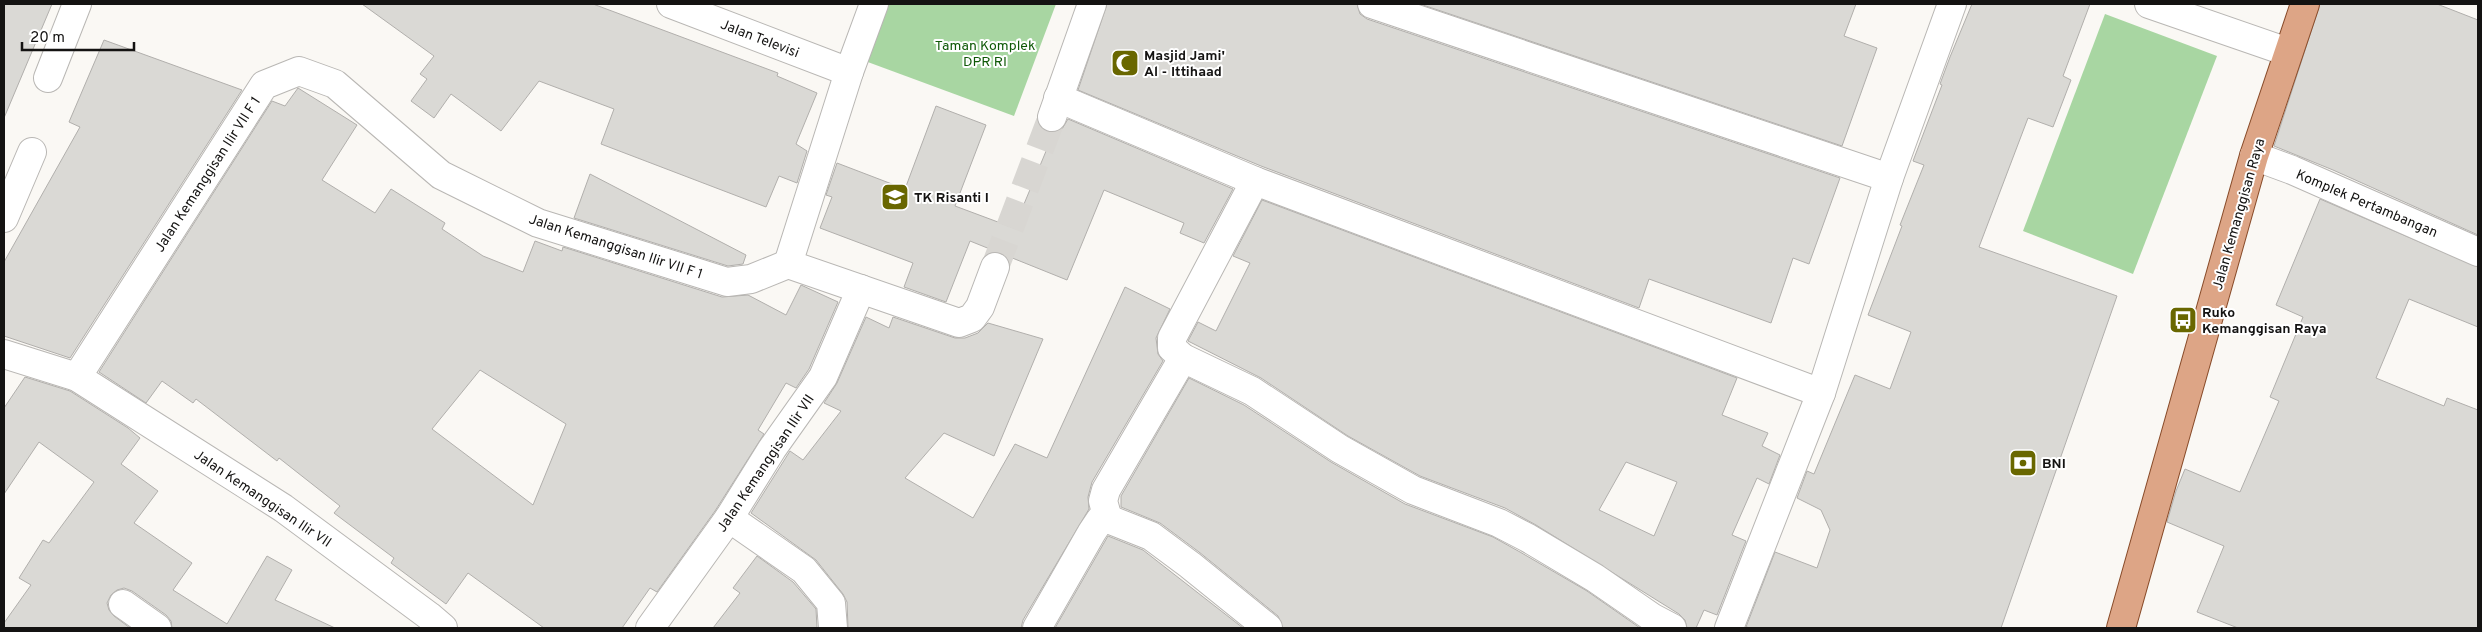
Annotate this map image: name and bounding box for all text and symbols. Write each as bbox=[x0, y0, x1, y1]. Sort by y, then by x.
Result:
street label: Jalan Televisi bbox=[718, 17, 801, 62]
scale bar bbox=[22, 20, 135, 52]
text: 20 m bbox=[30, 29, 65, 48]
park label: Taman Komplek DPR RI bbox=[935, 38, 1035, 71]
mosque icon: Masjid Jami' Al - Ittihaad bbox=[1110, 48, 1140, 78]
place label: Masjid Jami' Al - Ittihaad bbox=[1144, 48, 1225, 81]
street label: Jalan Kemanggisan Ilir VII F 1 bbox=[152, 94, 265, 256]
street label: Jalan Kemanggisan Raya bbox=[2210, 137, 2269, 292]
street label: Komplek Pertambangan bbox=[2293, 167, 2440, 242]
school or university icon: TK Risanti I bbox=[880, 182, 910, 212]
place label: TK Risanti I bbox=[914, 190, 989, 207]
street label: Jalan Kemanggisan Ilir VII F 1 bbox=[526, 211, 705, 284]
bus stop icon: Ruko Kemanggisan Raya bbox=[2168, 305, 2198, 335]
place label: Ruko Kemanggisan Raya bbox=[2202, 305, 2327, 338]
street label: Jalan Kemanggisan Ilir VII bbox=[714, 392, 819, 536]
street label: Jalan Kemanggisan Ilir VII bbox=[190, 447, 334, 552]
bank icon: BNI bbox=[2008, 448, 2038, 478]
place label: BNI bbox=[2042, 456, 2066, 473]

